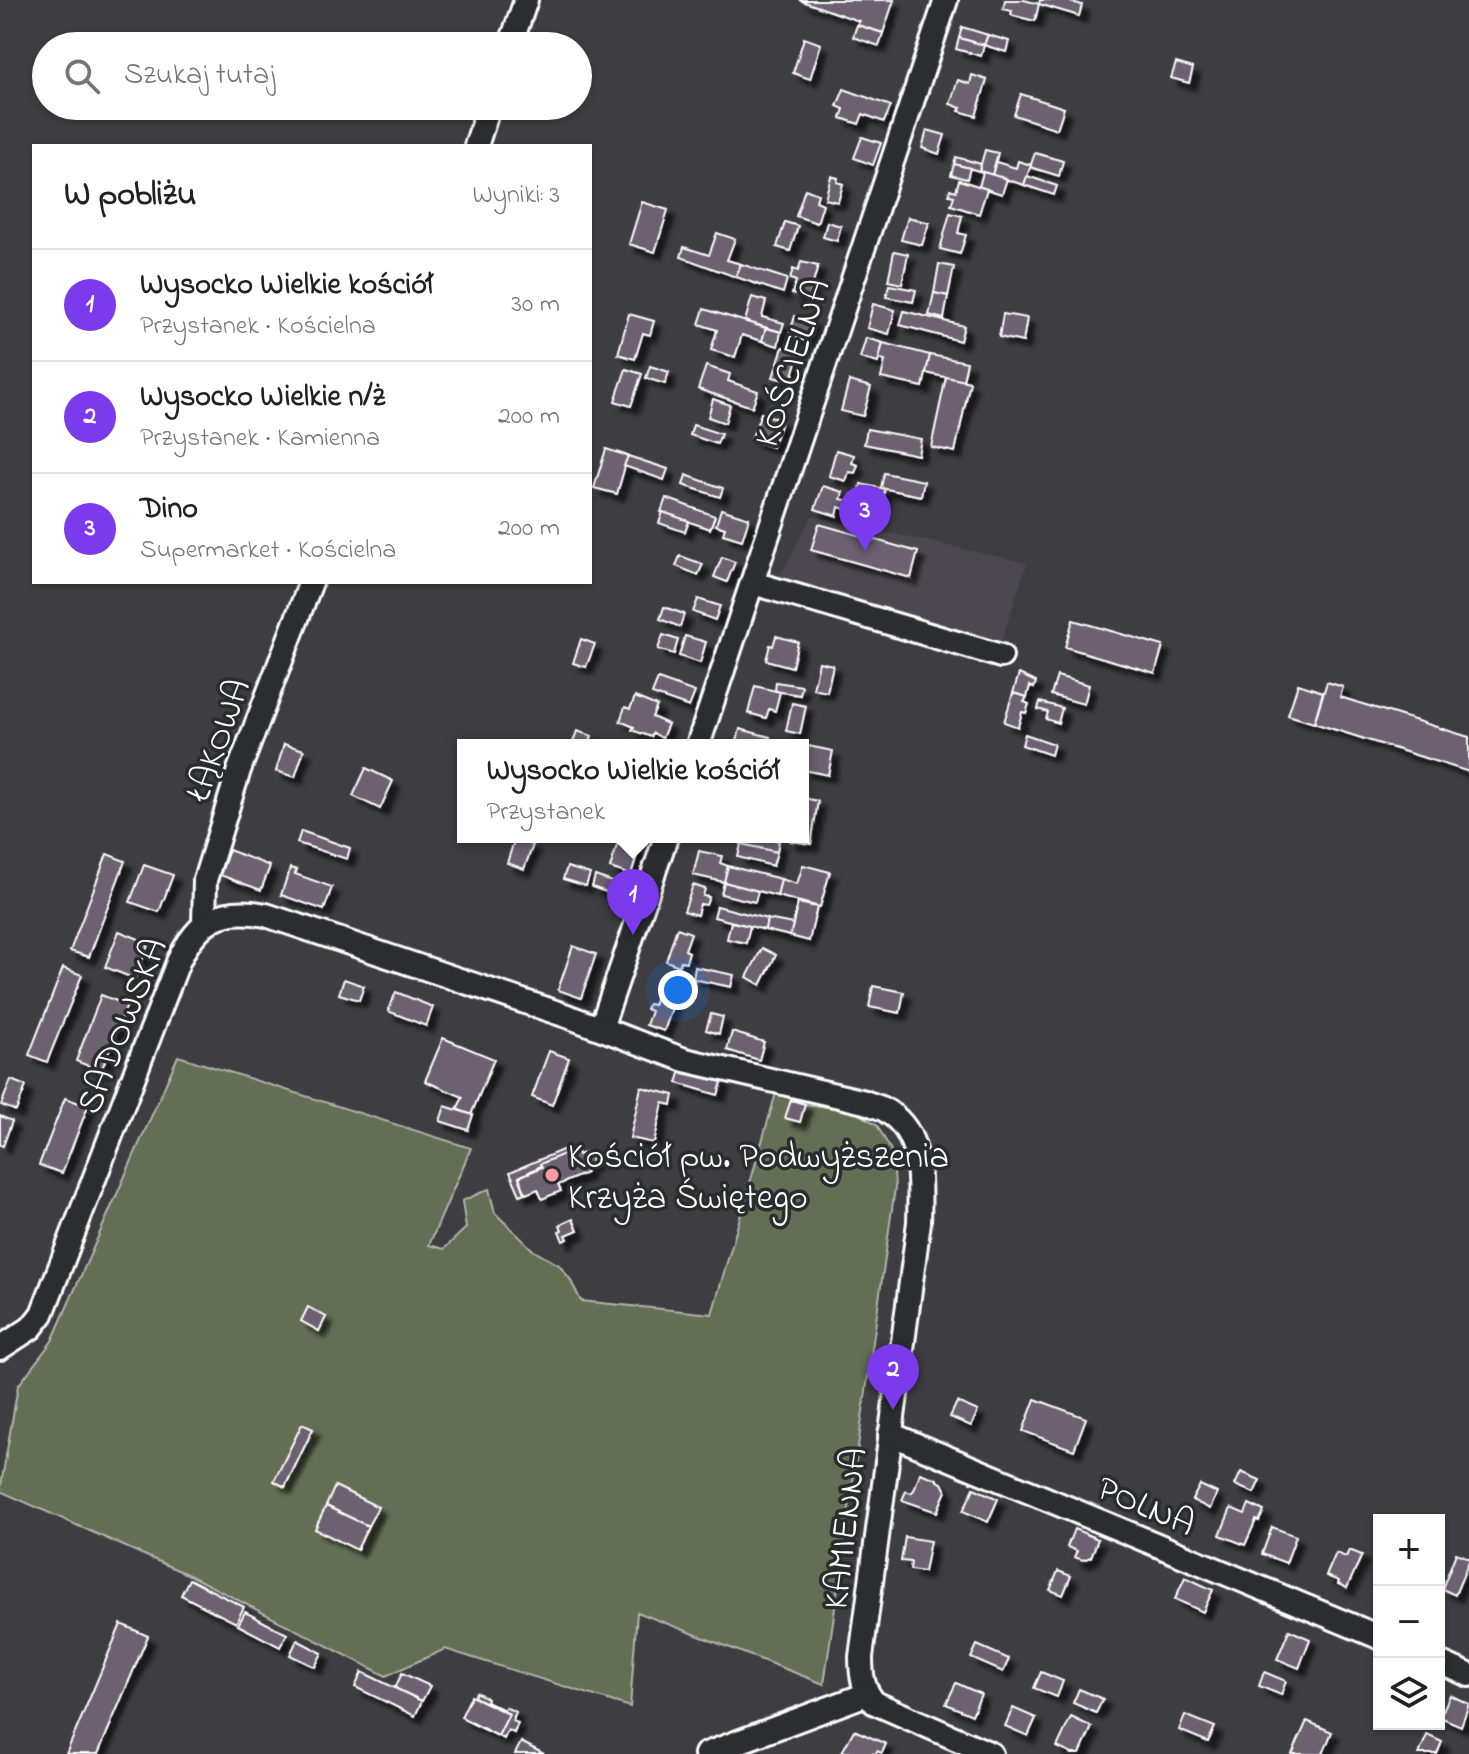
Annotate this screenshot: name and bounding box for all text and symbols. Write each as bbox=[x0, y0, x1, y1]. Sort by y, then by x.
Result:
search box bbox=[32, 32, 592, 120]
icon: search bbox=[60, 54, 104, 98]
text: Szukaj tutaj bbox=[124, 54, 275, 98]
text: W pobliżu bbox=[64, 171, 196, 221]
text: Wyniki: 3 bbox=[472, 177, 560, 215]
text: Wysocko Wielkie kościół bbox=[140, 264, 433, 308]
street label: KOŚCIELNA bbox=[742, 272, 846, 454]
text: 1 bbox=[86, 286, 94, 324]
text: 30 m bbox=[511, 286, 560, 324]
text: Przystanek · Kościelna bbox=[140, 308, 376, 346]
text: Wysocko Wielkie n/ż bbox=[140, 376, 385, 420]
text: 2 bbox=[84, 398, 96, 436]
text: 200 m bbox=[498, 398, 560, 436]
text: Przystanek · Kamienna bbox=[140, 420, 380, 458]
pin: 3 bbox=[839, 485, 891, 551]
text: Dino bbox=[140, 488, 198, 532]
text: 3 bbox=[85, 510, 95, 548]
text: 200 m bbox=[498, 510, 560, 548]
text: Supermarket · Kościelna bbox=[140, 532, 396, 570]
street label: ŁĄKOWA bbox=[173, 672, 267, 810]
popup bbox=[457, 739, 809, 843]
text: Wysocko Wielkie kościół bbox=[487, 750, 779, 794]
text: Przystanek bbox=[487, 794, 605, 832]
pin: 1 bbox=[607, 869, 659, 935]
street label: SADOWSKA bbox=[65, 931, 184, 1123]
your location bbox=[658, 970, 698, 1010]
place label: Kościół pw. Podwyższenia Krzyża Świętego bbox=[568, 1132, 949, 1226]
marker: Kościół pw. Podwyższenia Krzyża Świętego bbox=[543, 1166, 561, 1184]
pin: 2 bbox=[867, 1344, 919, 1410]
street label: KAMIENNA bbox=[811, 1445, 884, 1612]
street label: POLNA bbox=[1088, 1464, 1203, 1552]
map controls bbox=[1373, 1514, 1445, 1730]
button: + bbox=[1373, 1514, 1445, 1586]
button: − bbox=[1373, 1586, 1445, 1658]
button: layers bbox=[1373, 1658, 1445, 1730]

